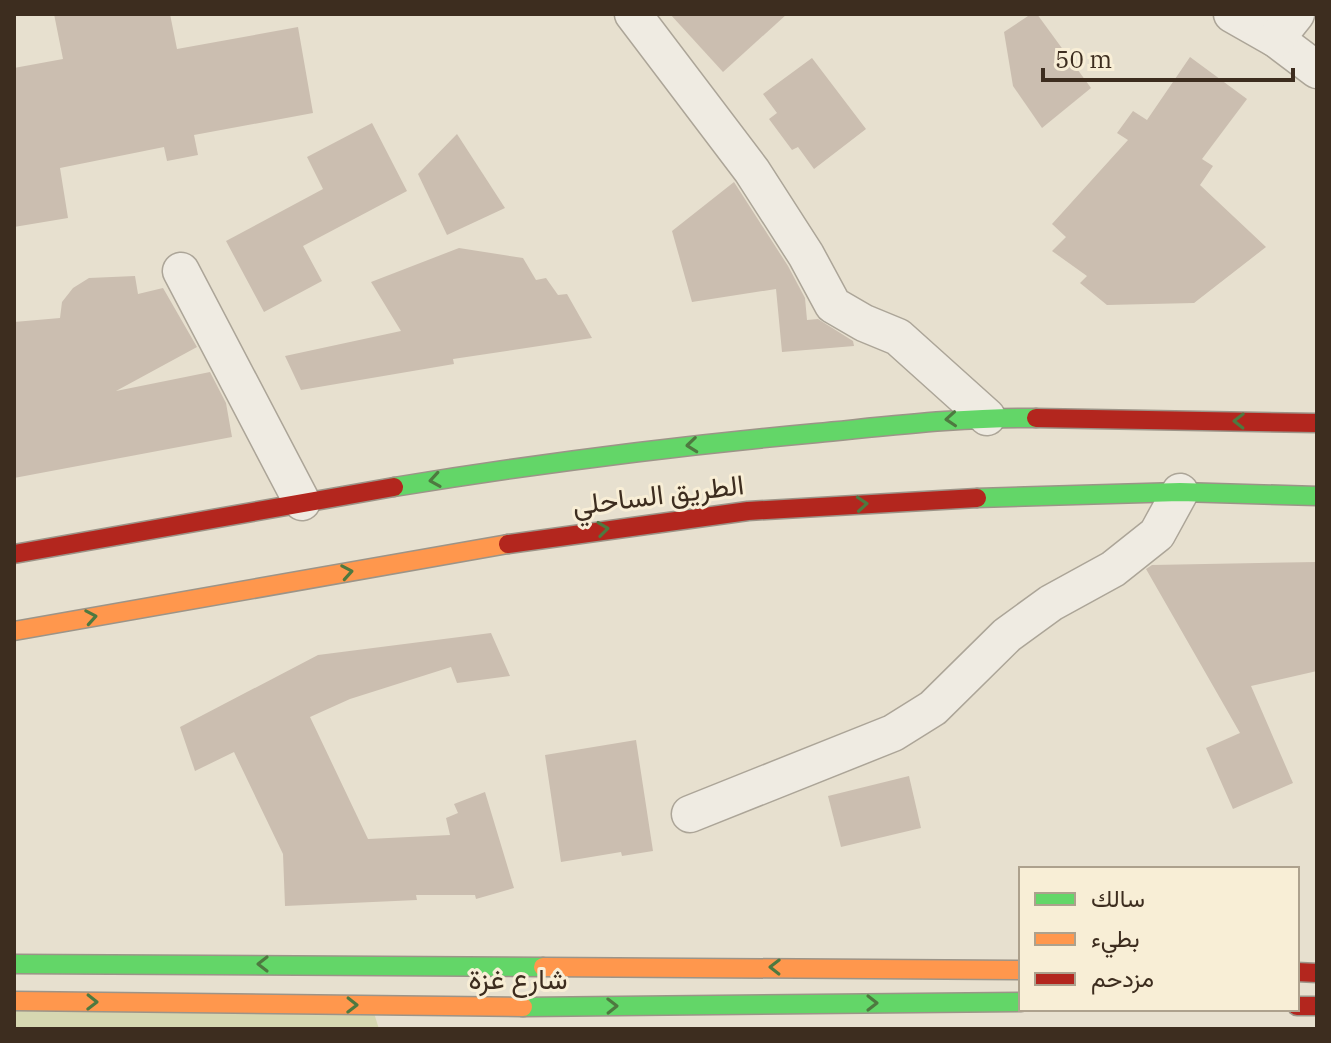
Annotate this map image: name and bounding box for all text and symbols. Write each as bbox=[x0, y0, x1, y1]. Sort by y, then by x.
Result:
scale bar bbox=[1043, 32, 1293, 82]
text: 50 m bbox=[1055, 43, 1112, 75]
one-way arrow bbox=[944, 410, 957, 427]
one-way arrow bbox=[1232, 413, 1245, 430]
one-way arrow bbox=[686, 436, 699, 453]
street label: الطريق الساحلي bbox=[570, 465, 746, 528]
one-way arrow bbox=[428, 471, 442, 488]
one-way arrow bbox=[856, 496, 869, 513]
one-way arrow bbox=[596, 521, 610, 538]
one-way arrow bbox=[340, 564, 354, 581]
one-way arrow bbox=[84, 610, 98, 627]
legend bbox=[1019, 867, 1299, 1011]
text: سالك bbox=[1091, 882, 1145, 914]
text: بطيء bbox=[1091, 922, 1140, 958]
one-way arrow bbox=[256, 955, 269, 973]
one-way arrow bbox=[768, 958, 781, 976]
street label: شارع غزة bbox=[468, 960, 568, 998]
text: مزدحم bbox=[1091, 962, 1154, 995]
one-way arrow bbox=[86, 993, 99, 1011]
one-way arrow bbox=[866, 995, 879, 1012]
one-way arrow bbox=[346, 996, 359, 1014]
one-way arrow bbox=[606, 997, 619, 1015]

